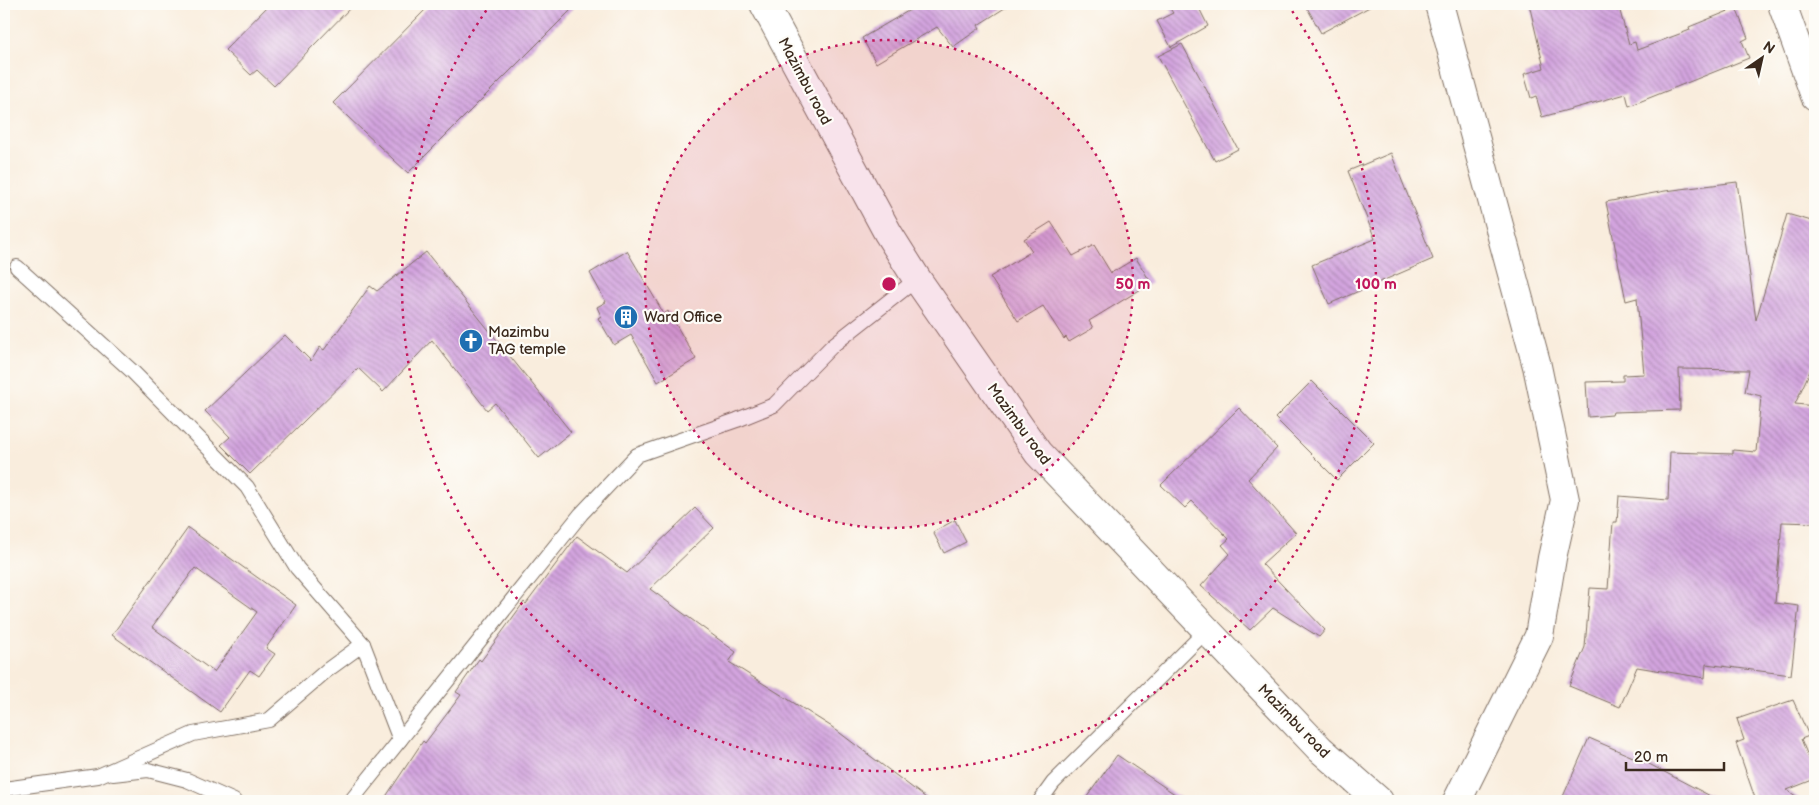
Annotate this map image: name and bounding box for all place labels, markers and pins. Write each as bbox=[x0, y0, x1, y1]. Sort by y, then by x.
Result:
centre of rings bbox=[880, 275, 898, 293]
building icon: Ward Office bbox=[613, 304, 639, 330]
place label: Ward Office bbox=[644, 308, 722, 327]
place label: Mazimbu TAG temple bbox=[488, 323, 566, 359]
church icon: Mazimbu TAG temple bbox=[458, 328, 484, 354]

